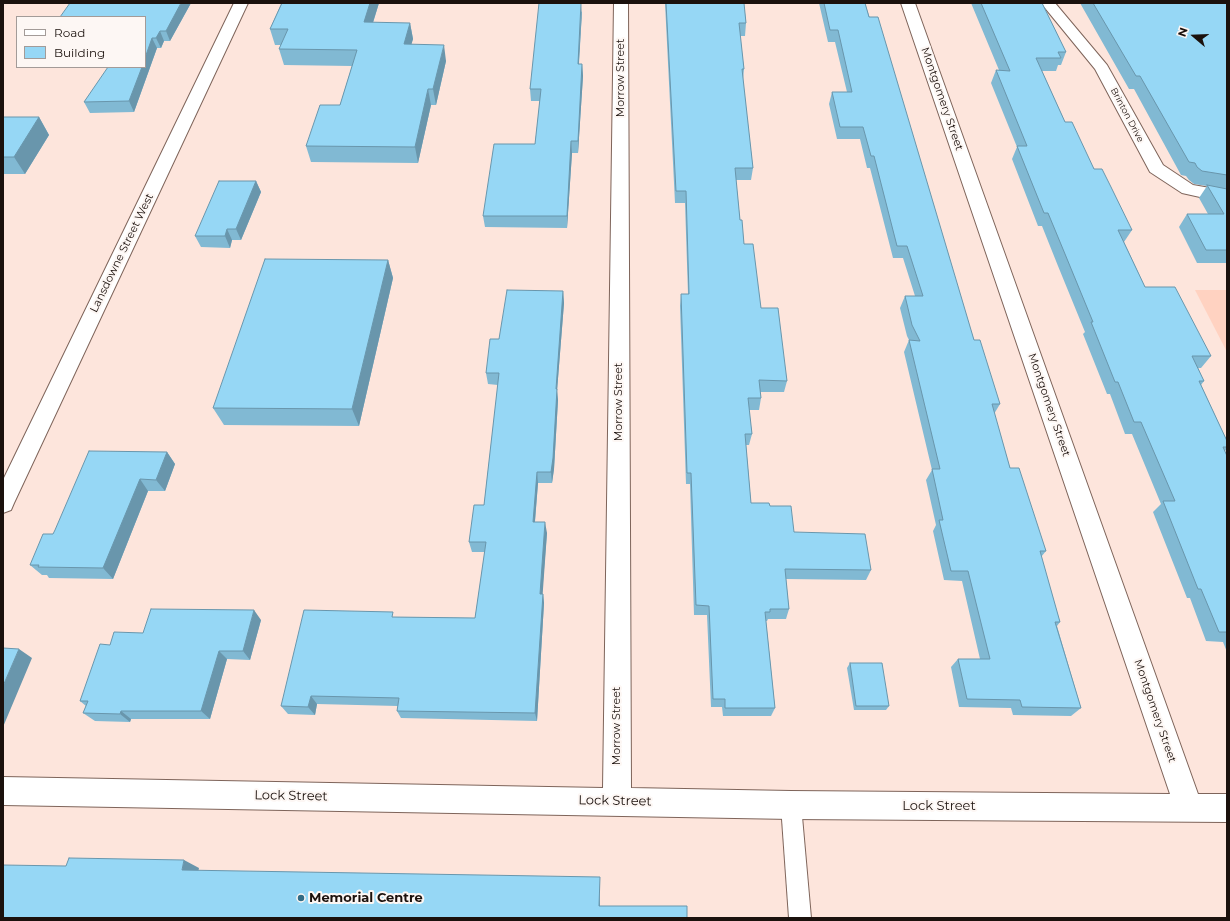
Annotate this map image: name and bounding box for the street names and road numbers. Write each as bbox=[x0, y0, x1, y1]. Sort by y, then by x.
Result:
street label: Morrow Street bbox=[614, 39, 628, 117]
street label: Montgomery Street bbox=[918, 46, 966, 152]
street label: Brinton Drive bbox=[1108, 86, 1146, 144]
street label: Lansdowne Street West bbox=[87, 191, 157, 315]
street label: Montgomery Street bbox=[1025, 352, 1073, 458]
street label: Morrow Street bbox=[612, 363, 626, 441]
street label: Montgomery Street bbox=[1131, 658, 1179, 764]
street label: Morrow Street bbox=[610, 687, 624, 765]
street label: Lock Street bbox=[254, 788, 328, 804]
street label: Lock Street bbox=[578, 793, 652, 809]
street label: Lock Street bbox=[902, 798, 976, 814]

